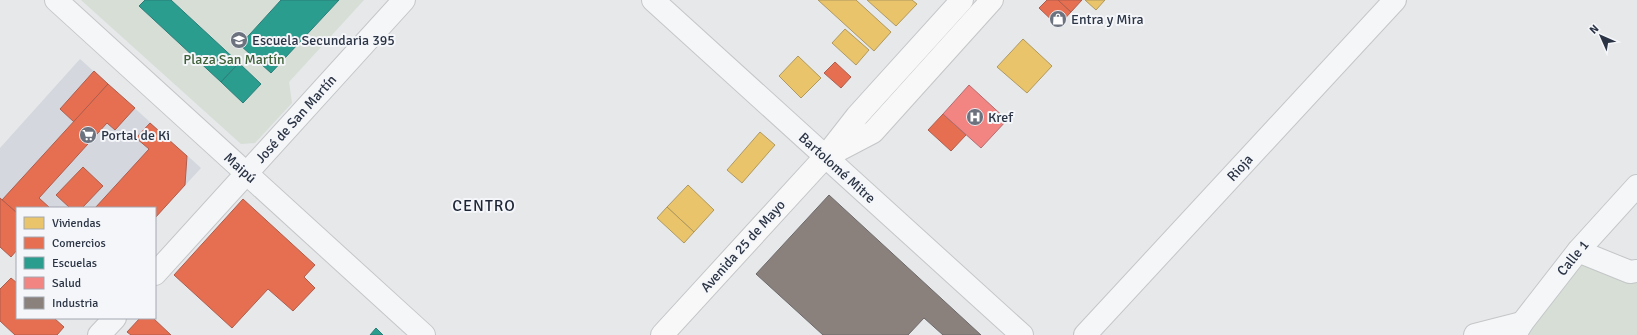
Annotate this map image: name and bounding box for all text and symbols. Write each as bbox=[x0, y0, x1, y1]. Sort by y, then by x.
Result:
shop icon: Entra y Mira bbox=[1048, 9, 1068, 29]
place label: Entra y Mira bbox=[1071, 11, 1144, 28]
north arrow bbox=[1581, 16, 1621, 56]
text: N bbox=[1587, 22, 1602, 37]
school or university icon: Escuela Secundaria 395 bbox=[229, 30, 249, 50]
place label: Escuela Secundaria 395 bbox=[252, 32, 395, 49]
park label: Plaza San Martín bbox=[183, 51, 285, 68]
street label: José de San Martín bbox=[252, 71, 340, 167]
hospital icon: Kref bbox=[965, 107, 985, 127]
place label: Kref bbox=[988, 109, 1014, 126]
supermarket icon: Portal de Ki bbox=[78, 125, 98, 145]
place label: Portal de Ki bbox=[101, 127, 170, 144]
street label: Bartolomé Mitre bbox=[795, 129, 879, 207]
street label: Maipú bbox=[220, 149, 260, 187]
street label: Rioja bbox=[1223, 151, 1257, 185]
district label: CENTRO bbox=[452, 196, 516, 216]
street label: Avenida 25 de Mayo bbox=[697, 196, 789, 296]
legend bbox=[16, 207, 156, 319]
text: Viviendas bbox=[52, 216, 101, 231]
text: Comercios bbox=[52, 236, 106, 251]
street label: Calle 1 bbox=[1553, 237, 1593, 279]
text: Escuelas bbox=[52, 256, 97, 271]
text: Salud bbox=[52, 276, 81, 291]
text: Industria bbox=[52, 296, 98, 311]

